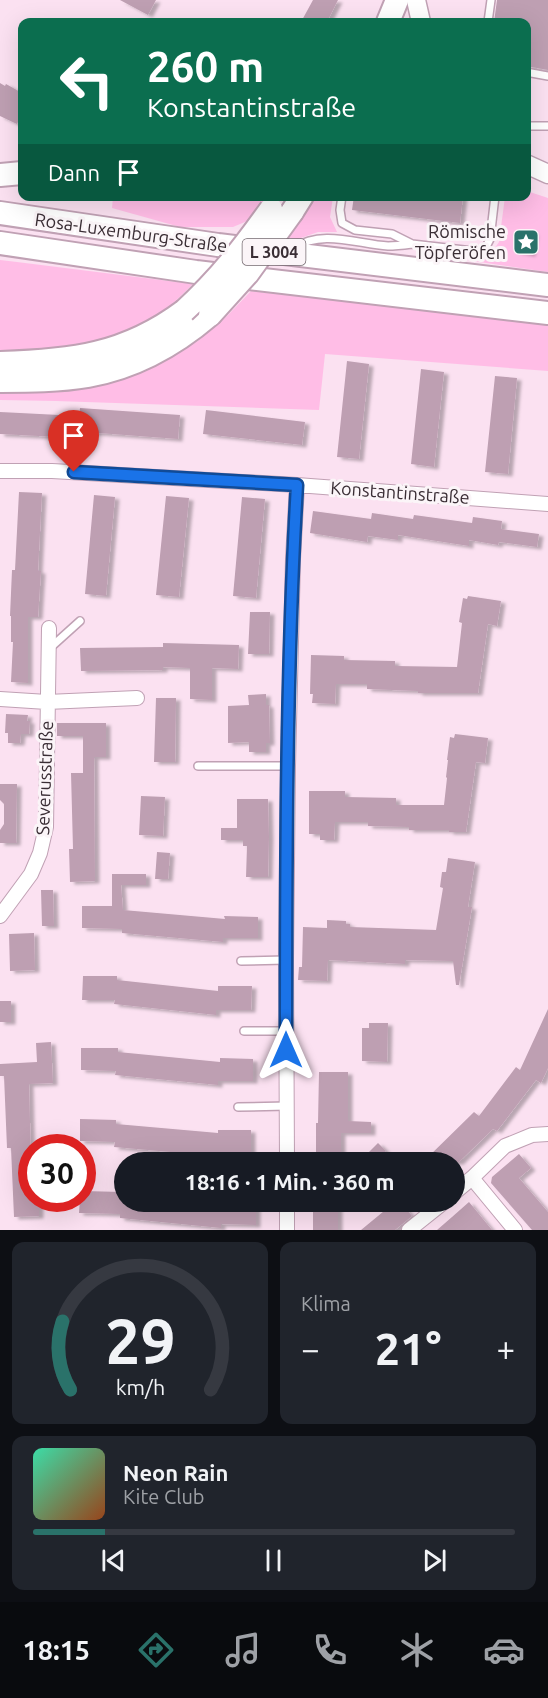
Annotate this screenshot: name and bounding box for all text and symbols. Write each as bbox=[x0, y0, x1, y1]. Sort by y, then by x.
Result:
icon: left bbox=[48, 42, 126, 120]
text: 260 m bbox=[147, 43, 264, 90]
text: Konstantinstraße bbox=[147, 92, 356, 122]
icon: arrive bbox=[112, 156, 145, 189]
text: Dann bbox=[48, 160, 100, 185]
street label: Rosa-Luxemburg-Straße bbox=[34, 209, 229, 255]
place label: Römische Töpferöfen bbox=[415, 221, 506, 262]
place icon: Römische Töpferöfen bbox=[511, 227, 541, 257]
road number: L 3004 bbox=[242, 239, 306, 265]
pin bbox=[48, 410, 99, 472]
icon: arrive bbox=[57, 419, 90, 452]
street label: Konstantinstraße bbox=[330, 477, 470, 507]
street label: Severusstraße bbox=[32, 720, 56, 836]
position arrow bbox=[254, 1018, 318, 1082]
speed limit sign: 30 bbox=[18, 1134, 96, 1212]
text: 18:16 · 1 Min. · 360 m bbox=[185, 1169, 394, 1194]
text: Klima bbox=[301, 1292, 351, 1315]
text: 29 bbox=[105, 1306, 175, 1376]
text: 21° bbox=[375, 1323, 441, 1374]
text: − bbox=[301, 1330, 320, 1367]
text: + bbox=[496, 1330, 515, 1367]
text: km/h bbox=[115, 1375, 165, 1399]
text: Neon Rain bbox=[123, 1460, 228, 1485]
text: Kite Club bbox=[123, 1485, 205, 1508]
icon: previous bbox=[97, 1544, 130, 1577]
icon: pause bbox=[257, 1544, 290, 1577]
icon: next bbox=[418, 1544, 451, 1577]
icon: directions bbox=[135, 1629, 177, 1671]
icon: music bbox=[222, 1629, 264, 1671]
icon: phone bbox=[309, 1629, 351, 1671]
icon: climate bbox=[396, 1629, 438, 1671]
icon: car bbox=[483, 1629, 525, 1671]
text: 18:15 bbox=[23, 1635, 90, 1665]

